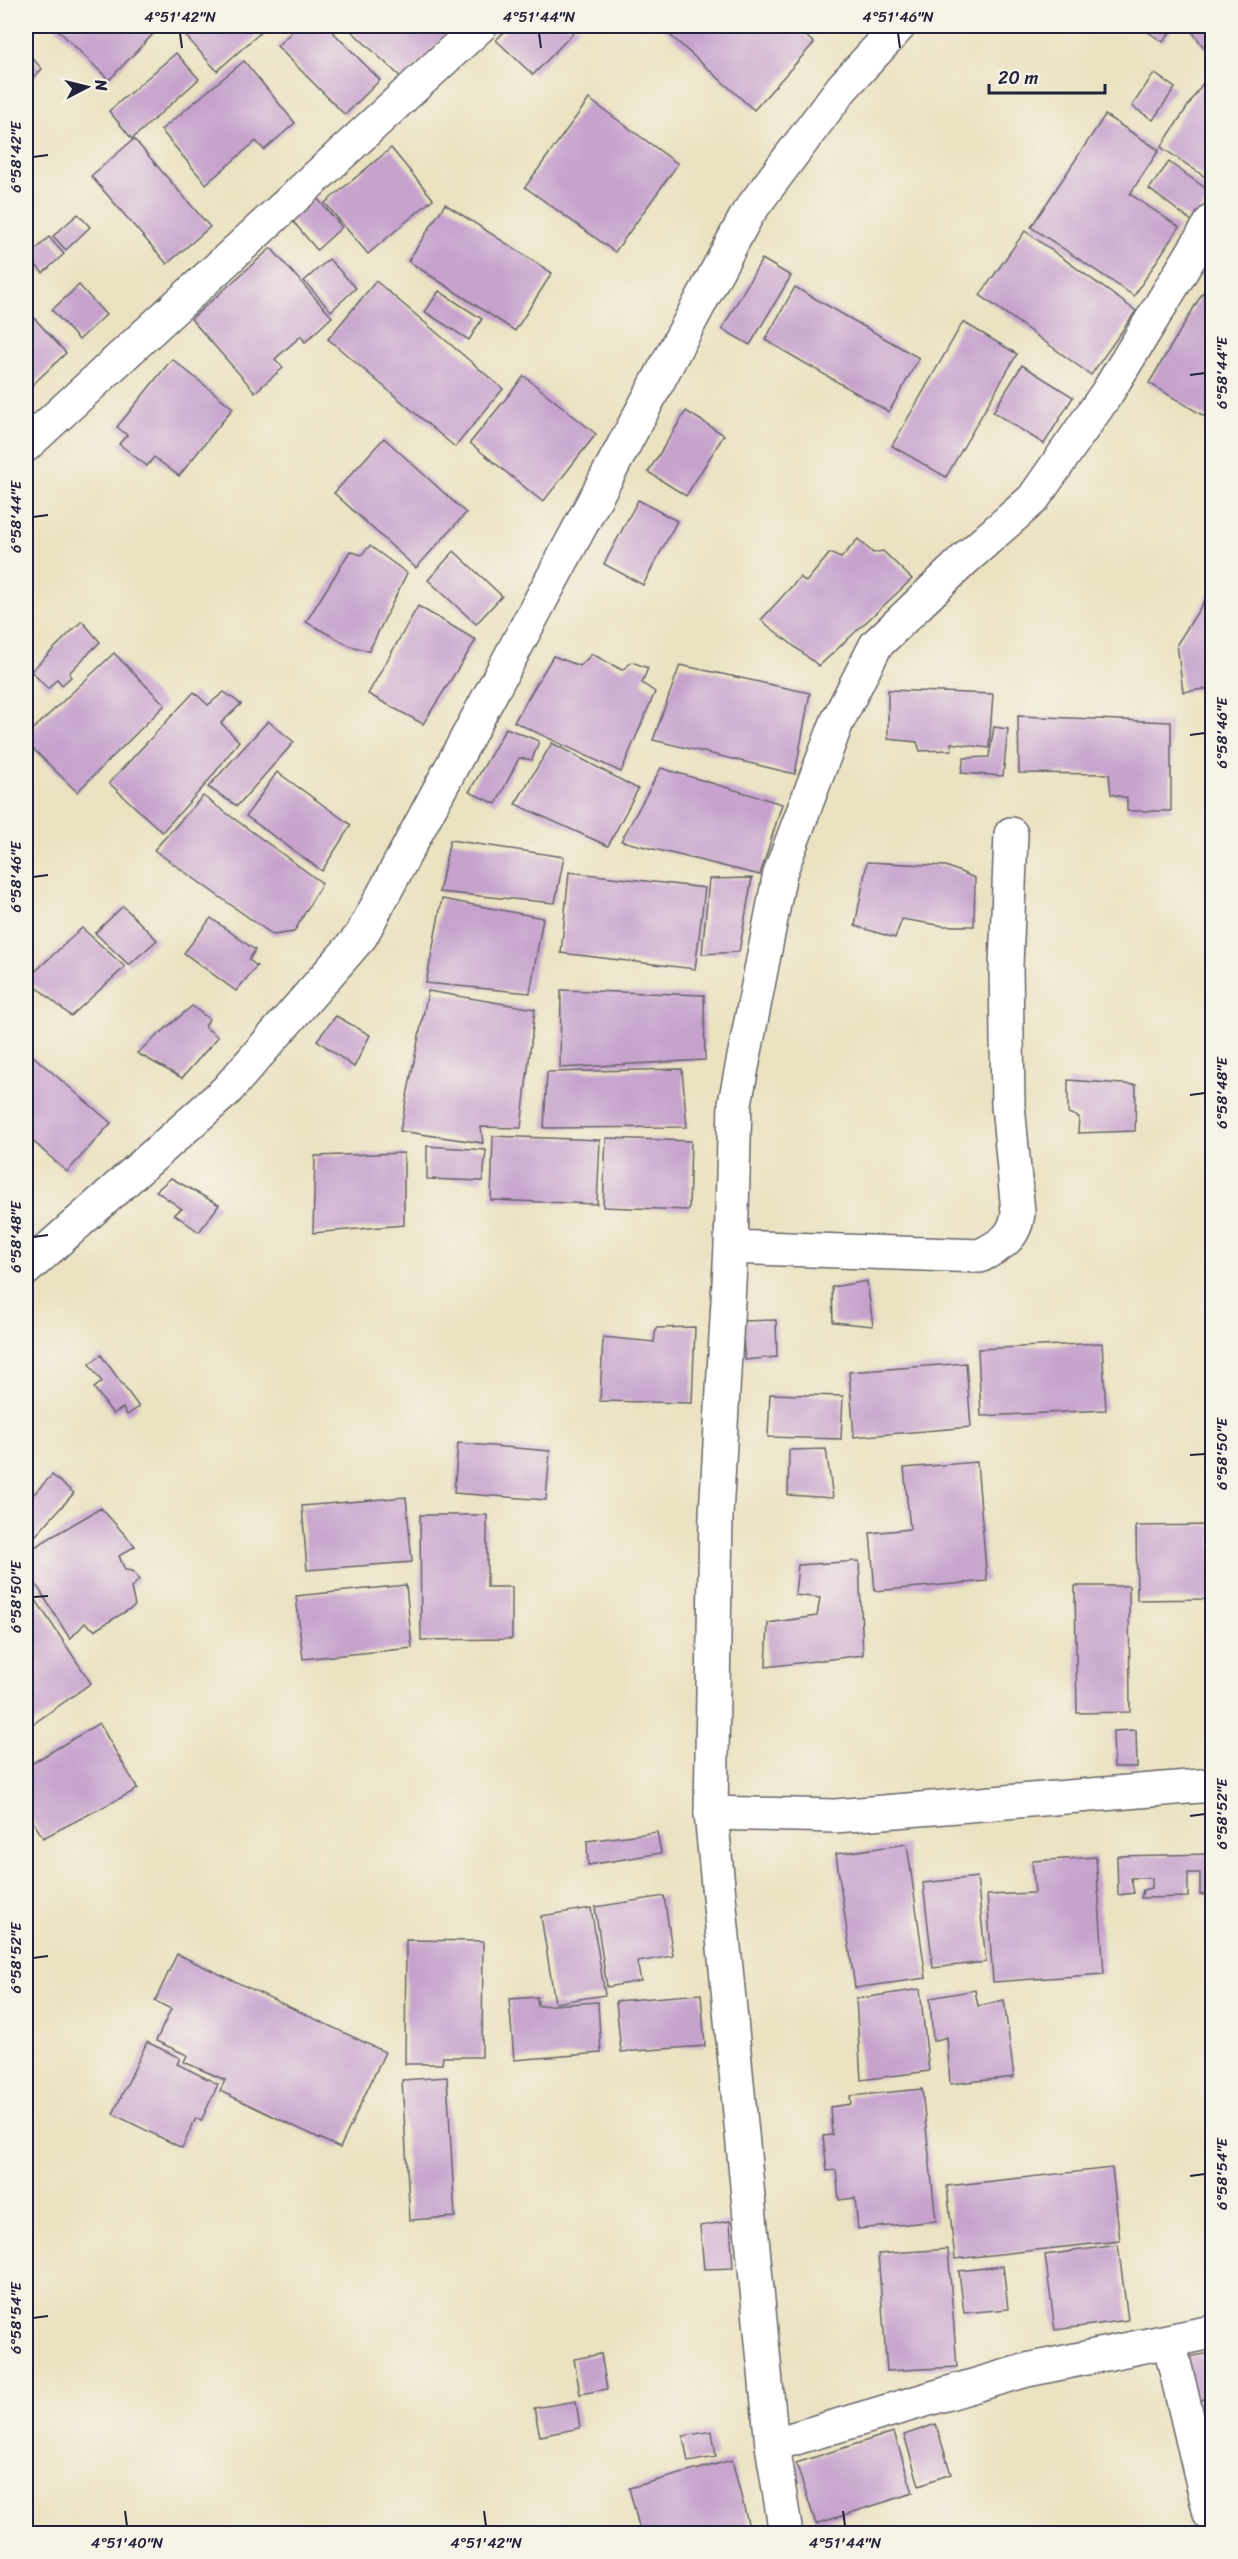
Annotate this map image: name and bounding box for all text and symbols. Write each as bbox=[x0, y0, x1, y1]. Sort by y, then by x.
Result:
text: 4°51'42"N bbox=[144, 4, 216, 30]
text: 4°51'44"N bbox=[503, 4, 576, 30]
text: 4°51'46"N bbox=[862, 4, 934, 30]
north arrow bbox=[57, 57, 117, 117]
scale bar bbox=[989, 57, 1104, 95]
text: 20 m bbox=[998, 62, 1038, 94]
text: N bbox=[86, 77, 117, 93]
text: 6°58'42"E bbox=[3, 120, 29, 193]
text: 6°58'44"E bbox=[1209, 335, 1235, 409]
text: 6°58'44"E bbox=[3, 479, 29, 553]
text: 6°58'46"E bbox=[1209, 696, 1235, 769]
text: 6°58'46"E bbox=[3, 840, 29, 913]
text: 6°58'48"E bbox=[1209, 1055, 1235, 1129]
text: 6°58'48"E bbox=[3, 1199, 29, 1273]
text: 6°58'50"E bbox=[1209, 1416, 1235, 1490]
text: 6°58'50"E bbox=[3, 1559, 29, 1633]
text: 6°58'52"E bbox=[1209, 1777, 1235, 1850]
text: 6°58'52"E bbox=[3, 1921, 29, 1994]
text: 6°58'54"E bbox=[1209, 2136, 1235, 2210]
text: 6°58'54"E bbox=[3, 2280, 29, 2354]
text: 4°51'40"N bbox=[91, 2530, 164, 2556]
text: 4°51'42"N bbox=[450, 2530, 522, 2556]
text: 4°51'44"N bbox=[809, 2530, 882, 2556]

